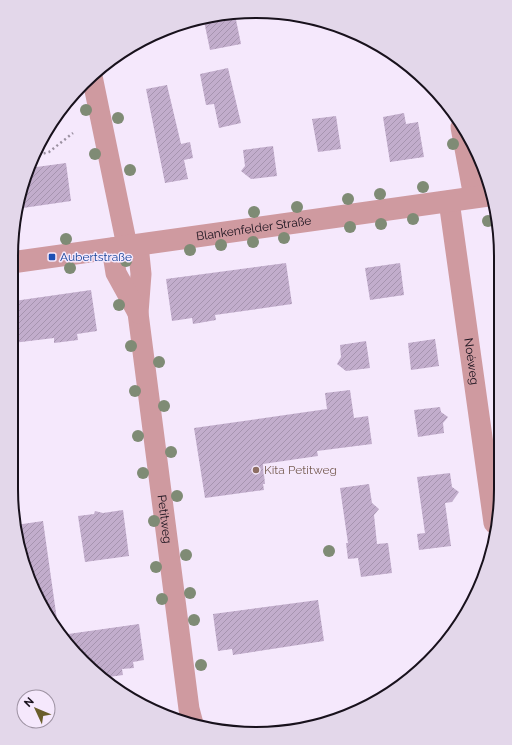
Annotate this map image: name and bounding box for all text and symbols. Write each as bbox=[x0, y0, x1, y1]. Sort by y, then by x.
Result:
street label: Blankenfelder Straße bbox=[195, 213, 312, 243]
place label: Aubertstraße bbox=[60, 250, 132, 264]
marker: Aubertstraße bbox=[47, 252, 57, 262]
street label: Noéweg bbox=[461, 337, 482, 386]
place label: Kita Petitweg bbox=[264, 463, 337, 477]
marker: Kita Petitweg bbox=[251, 465, 261, 475]
street label: Petitweg bbox=[154, 494, 175, 544]
north arrow bbox=[16, 689, 56, 729]
text: N bbox=[22, 695, 37, 710]

